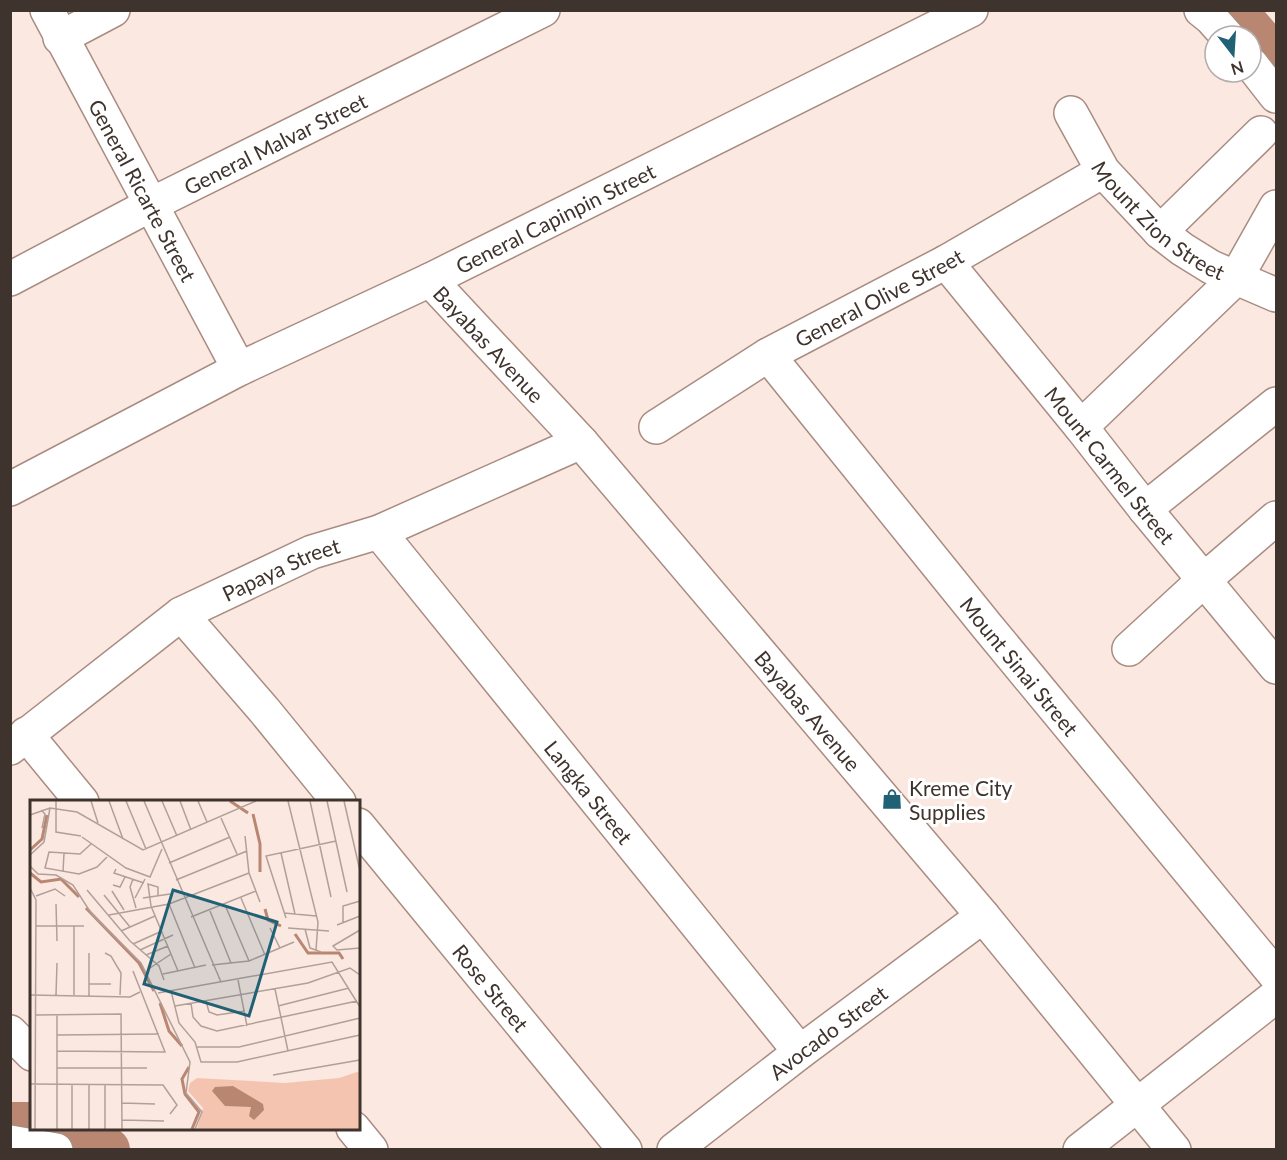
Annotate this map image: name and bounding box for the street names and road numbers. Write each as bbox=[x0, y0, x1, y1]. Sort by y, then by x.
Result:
street label: General Malvar Street bbox=[180, 87, 371, 199]
street label: General Ricarte Street bbox=[84, 95, 202, 286]
street label: Mount Zion Street bbox=[1087, 156, 1229, 284]
street label: General Capinpin Street bbox=[451, 157, 659, 278]
street label: General Olive Street bbox=[790, 242, 968, 351]
street label: Bayabas Avenue bbox=[429, 280, 550, 407]
street label: Mount Carmel Street bbox=[1040, 381, 1181, 549]
street label: Papaya Street bbox=[218, 532, 343, 605]
street label: Mount Sinai Street bbox=[956, 592, 1084, 740]
street label: Bayabas Avenue bbox=[750, 645, 866, 775]
street label: Langka Street bbox=[540, 735, 639, 849]
street label: Rose Street bbox=[448, 939, 535, 1036]
street label: Avocado Street bbox=[764, 979, 892, 1084]

